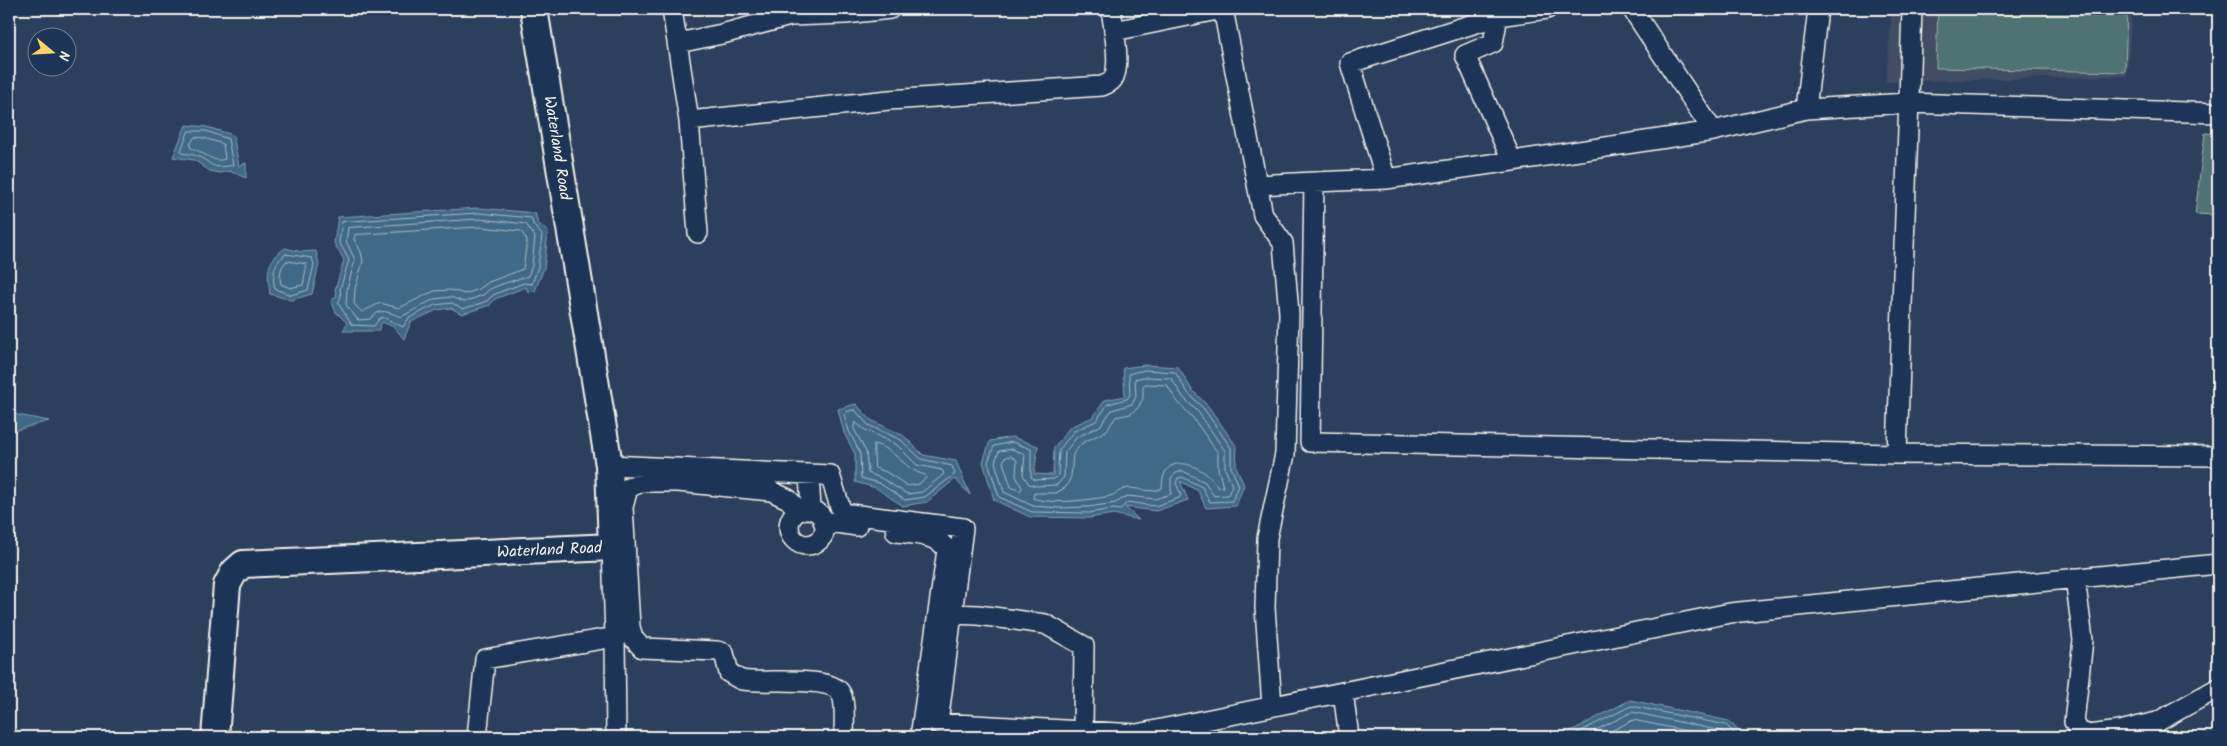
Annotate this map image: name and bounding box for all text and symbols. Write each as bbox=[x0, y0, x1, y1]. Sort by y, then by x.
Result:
north arrow bbox=[28, 28, 78, 78]
text: N bbox=[52, 48, 75, 63]
street label: Waterland Road bbox=[536, 94, 578, 203]
street label: Waterland Road bbox=[496, 535, 604, 565]

